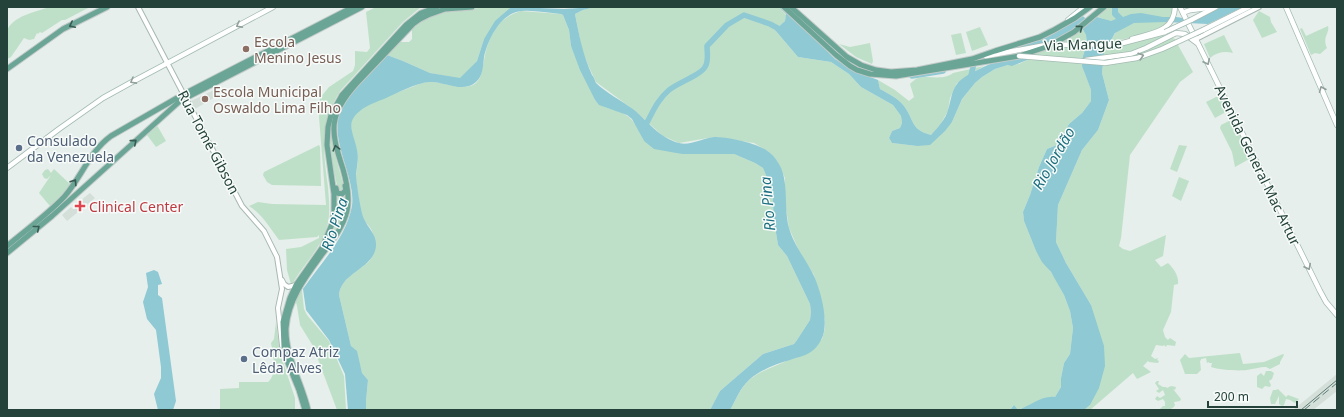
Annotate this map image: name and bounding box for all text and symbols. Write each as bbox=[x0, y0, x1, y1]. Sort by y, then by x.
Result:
one-way arrow bbox=[69, 20, 76, 28]
one-way arrow bbox=[236, 21, 243, 28]
one-way arrow bbox=[1075, 26, 1082, 33]
place label: Escola Menino Jesus bbox=[254, 32, 342, 67]
street label: Via Mangue bbox=[1044, 33, 1122, 55]
marker: Escola Menino Jesus bbox=[241, 44, 251, 54]
one-way arrow bbox=[1138, 53, 1145, 61]
one-way arrow bbox=[1203, 58, 1210, 65]
one-way arrow bbox=[130, 76, 138, 84]
street label: Avenida General Mac Artur bbox=[1211, 81, 1305, 249]
place label: Escola Municipal Oswaldo Lima Filho bbox=[213, 82, 341, 117]
one-way arrow bbox=[1319, 85, 1327, 93]
street label: Rua Tomé Gibson bbox=[174, 87, 244, 197]
marker: Escola Municipal Oswaldo Lima Filho bbox=[200, 94, 210, 104]
water label: Rio Jordão bbox=[1027, 123, 1079, 193]
place label: Consulado da Venezuela bbox=[27, 131, 114, 166]
one-way arrow bbox=[130, 139, 137, 146]
marker: Consulado da Venezuela bbox=[14, 143, 24, 153]
one-way arrow bbox=[333, 145, 341, 151]
water label: Rio Pina bbox=[755, 176, 779, 232]
one-way arrow bbox=[70, 179, 77, 186]
water label: Rio Pina bbox=[316, 195, 352, 253]
place label: Clinical Center bbox=[89, 197, 184, 216]
marker: Clinical Center bbox=[74, 200, 86, 212]
one-way arrow bbox=[33, 226, 40, 233]
one-way arrow bbox=[1303, 263, 1311, 270]
place label: Compaz Atriz Lêda Alves bbox=[252, 342, 339, 377]
marker: Compaz Atriz Lêda Alves bbox=[239, 354, 249, 364]
scale bar bbox=[1208, 383, 1297, 409]
text: 200 m bbox=[1214, 388, 1249, 405]

